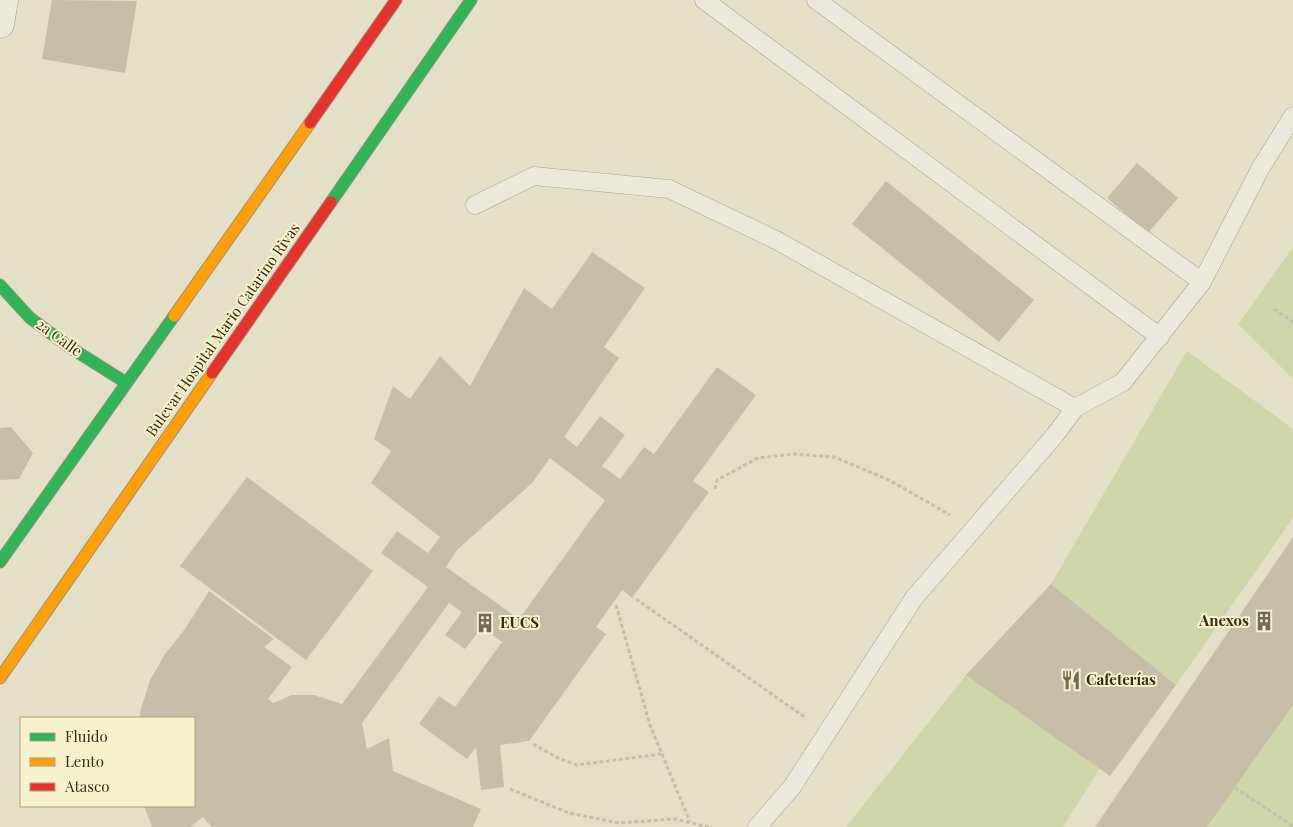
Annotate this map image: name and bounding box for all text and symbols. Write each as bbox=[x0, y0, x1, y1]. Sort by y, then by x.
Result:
street label: Bulevar Hospital Mario Catarino Rivas bbox=[141, 219, 304, 440]
street label: 2a Calle bbox=[33, 314, 87, 361]
place label: Anexos bbox=[1198, 610, 1249, 630]
building icon: Anexos bbox=[1253, 610, 1275, 632]
building icon: EUCS bbox=[474, 612, 496, 634]
place label: EUCS bbox=[500, 612, 539, 632]
restaurant icon: Cafeterías bbox=[1060, 669, 1082, 691]
place label: Cafeterías bbox=[1086, 669, 1156, 689]
legend bbox=[20, 717, 195, 807]
text: Fluido bbox=[65, 726, 108, 746]
text: Lento bbox=[65, 751, 104, 771]
text: Atasco bbox=[64, 776, 109, 796]

